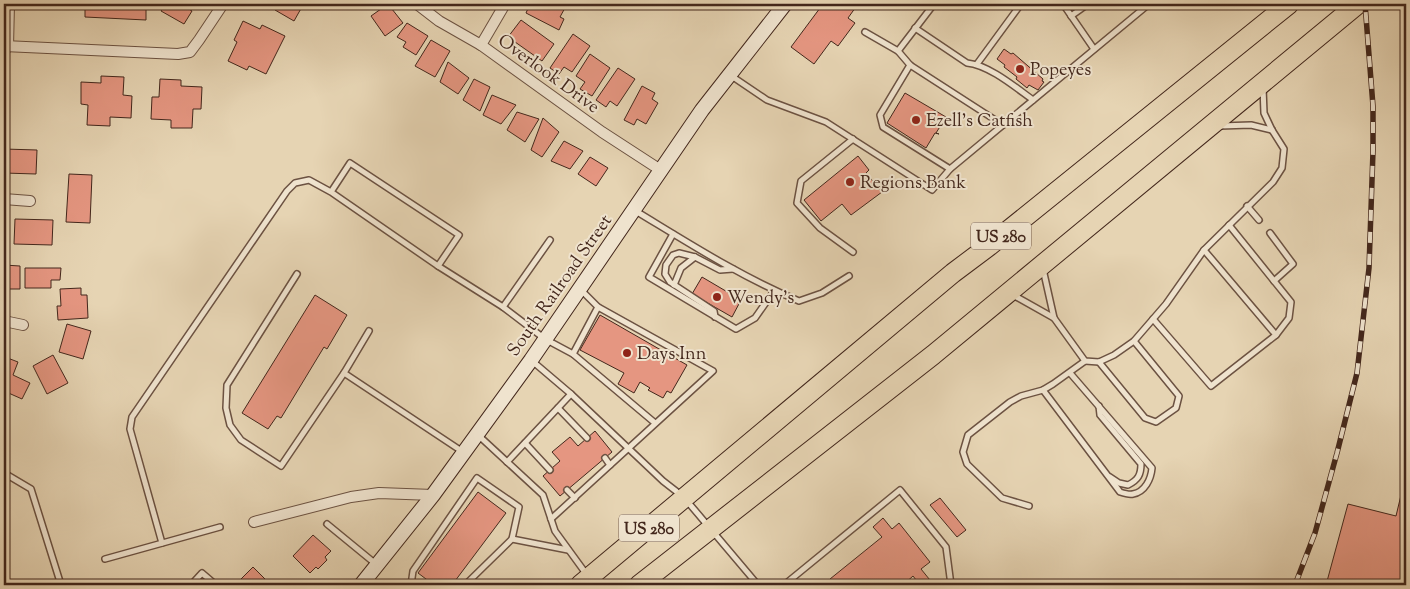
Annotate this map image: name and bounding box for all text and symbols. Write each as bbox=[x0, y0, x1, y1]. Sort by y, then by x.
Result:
street label: Overlook Drive bbox=[491, 29, 604, 121]
place label: Popeyes bbox=[1030, 58, 1091, 84]
marker: Popeyes bbox=[1014, 63, 1026, 75]
place label: Ezell's Catfish bbox=[926, 109, 1033, 135]
marker: Ezell's Catfish bbox=[910, 114, 922, 126]
place label: Regions Bank bbox=[860, 171, 966, 197]
marker: Regions Bank bbox=[844, 176, 856, 188]
street label: South Railroad Street bbox=[502, 210, 619, 362]
road number: US 280 bbox=[971, 222, 1031, 250]
place label: Wendy's bbox=[727, 286, 794, 312]
marker: Wendy's bbox=[711, 291, 723, 303]
place label: Days Inn bbox=[637, 342, 707, 368]
marker: Days Inn bbox=[621, 347, 633, 359]
road number: US 280 bbox=[619, 514, 679, 542]

